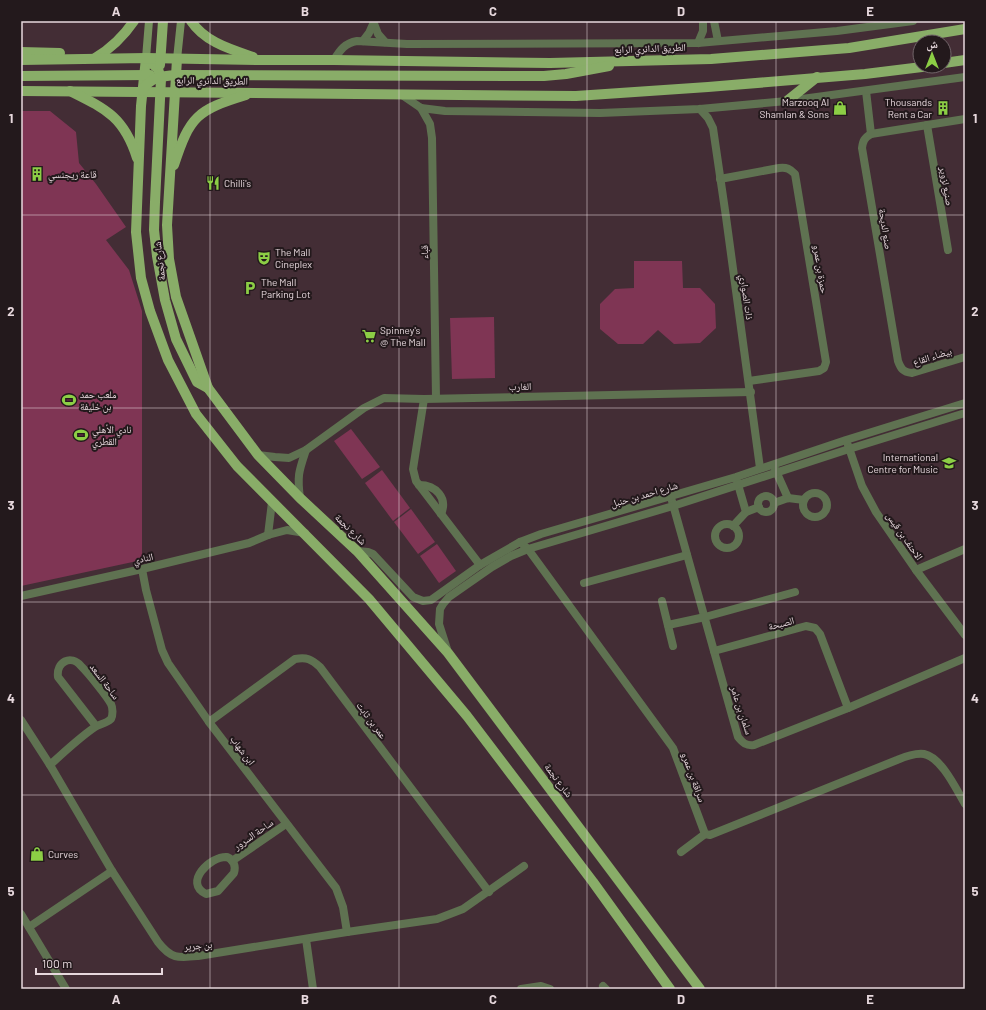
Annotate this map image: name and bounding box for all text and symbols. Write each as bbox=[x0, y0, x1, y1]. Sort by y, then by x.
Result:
text: A bbox=[112, 3, 121, 19]
text: B bbox=[301, 3, 309, 19]
text: C bbox=[489, 3, 497, 19]
text: D bbox=[677, 3, 685, 19]
text: E bbox=[866, 3, 874, 19]
north arrow bbox=[912, 34, 952, 74]
text: ش bbox=[926, 37, 938, 52]
street label: الطريق الدائري الرابع bbox=[614, 41, 686, 58]
street label: الطريق الدائري الرابع bbox=[176, 73, 248, 89]
place label: Marzooq Al Shamlan & Sons bbox=[760, 96, 829, 120]
place label: Thousands Rent a Car bbox=[885, 96, 932, 120]
shop icon: Marzooq Al Shamlan & Sons bbox=[832, 100, 848, 116]
building icon: Thousands Rent a Car bbox=[935, 100, 951, 116]
text: 1 bbox=[9, 110, 13, 126]
text: 1 bbox=[973, 110, 977, 126]
street label: صنيع لزوير bbox=[937, 165, 956, 207]
building icon: قاعة ريجنسي bbox=[29, 166, 45, 182]
place label: قاعة ريجنسي bbox=[48, 168, 97, 183]
restaurant icon: Chilli's bbox=[205, 175, 221, 191]
place label: Chilli's bbox=[224, 177, 251, 189]
street label: صنع الديحة bbox=[876, 208, 895, 251]
street label: شارع نجمة bbox=[151, 240, 168, 281]
street label: حمزة بن عمرو bbox=[810, 244, 831, 295]
street label: قباء bbox=[418, 245, 430, 259]
place label: The Mall Cineplex bbox=[275, 246, 312, 270]
theatre icon: The Mall Cineplex bbox=[256, 250, 272, 266]
street label: ذات الصواري bbox=[735, 274, 756, 321]
place label: The Mall Parking Lot bbox=[261, 276, 311, 300]
parking icon: The Mall Parking Lot bbox=[242, 280, 258, 296]
text: 2 bbox=[7, 303, 15, 319]
text: 2 bbox=[971, 303, 979, 319]
place label: Spinney's @ The Mall bbox=[380, 324, 425, 348]
supermarket icon: Spinney's @ The Mall bbox=[361, 328, 377, 344]
street label: بيضاء القاع bbox=[911, 344, 953, 369]
street label: الغارب bbox=[509, 380, 531, 393]
place label: ملعب حمد بن خليفة bbox=[80, 388, 117, 413]
sports icon: ملعب حمد بن خليفة bbox=[61, 392, 77, 408]
place label: نادي الأهلي القطري bbox=[92, 423, 132, 450]
sports icon: نادي الأهلي القطري bbox=[73, 427, 89, 443]
place label: International Centre for Music bbox=[867, 451, 938, 475]
school or university icon: International Centre for Music bbox=[941, 455, 957, 471]
street label: شارع احمد بن حنبل bbox=[609, 479, 680, 510]
text: 3 bbox=[7, 497, 15, 513]
text: 3 bbox=[971, 497, 979, 513]
street label: الاحنف بن قيس bbox=[883, 510, 926, 563]
street label: شارع نجمة bbox=[332, 511, 370, 548]
street label: النادي bbox=[132, 550, 155, 569]
street label: الصبحة bbox=[767, 614, 795, 633]
street label: ساحة السعد bbox=[88, 661, 123, 702]
street label: سلمان بن عامر bbox=[727, 683, 756, 736]
text: 4 bbox=[7, 690, 15, 706]
text: 4 bbox=[971, 690, 979, 706]
street label: عمر بن ثابت bbox=[354, 699, 390, 741]
street label: ابن شهاب bbox=[227, 733, 258, 768]
street label: سراقة بن عمرو bbox=[678, 750, 709, 804]
street label: شارع نجمة bbox=[542, 761, 576, 800]
street label: ساحة السرور bbox=[230, 816, 276, 853]
shop icon: Curves bbox=[29, 846, 45, 862]
place label: Curves bbox=[48, 848, 78, 860]
text: 5 bbox=[7, 883, 15, 899]
text: 5 bbox=[971, 883, 979, 899]
street label: بن جرير bbox=[182, 938, 213, 953]
scale bar bbox=[36, 950, 162, 976]
text: 100 m bbox=[42, 956, 72, 970]
text: A bbox=[112, 991, 121, 1007]
text: B bbox=[301, 991, 309, 1007]
text: C bbox=[489, 991, 497, 1007]
text: D bbox=[677, 991, 685, 1007]
text: E bbox=[866, 991, 874, 1007]

